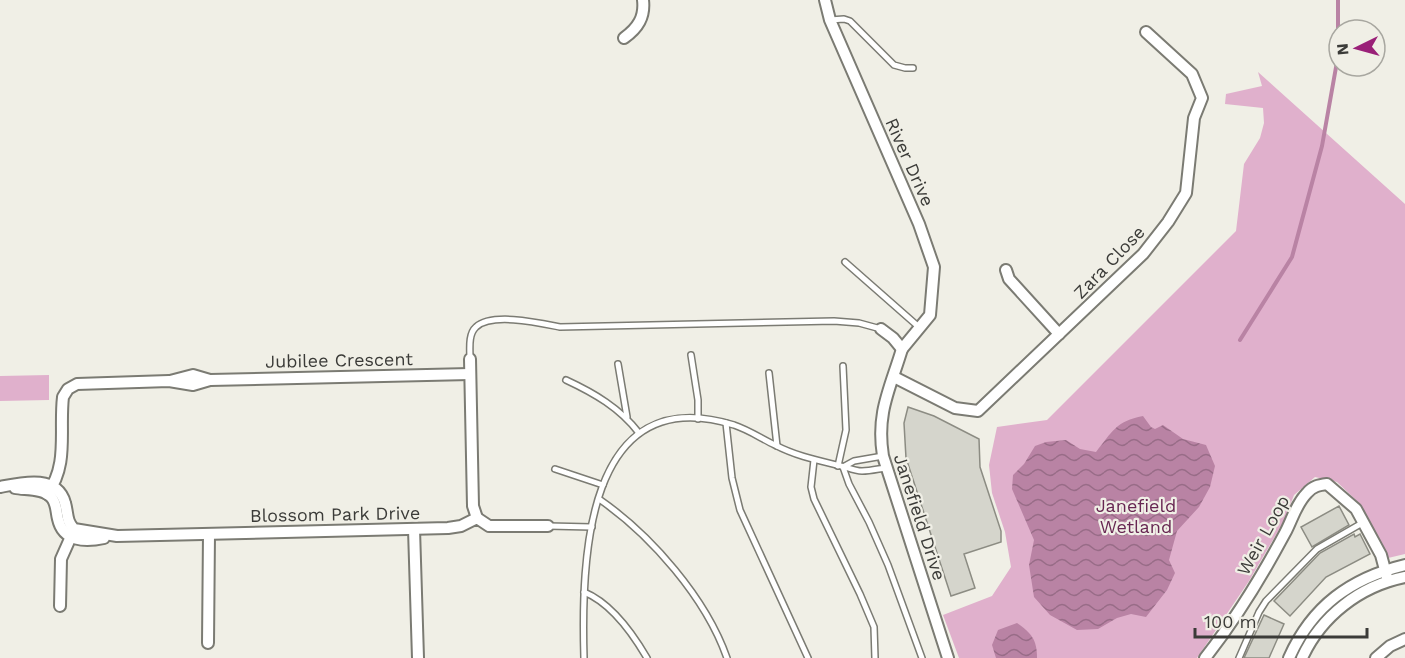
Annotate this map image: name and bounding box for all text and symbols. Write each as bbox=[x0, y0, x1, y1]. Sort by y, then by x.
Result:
north arrow bbox=[1327, 18, 1387, 78]
text: N bbox=[1333, 43, 1353, 56]
street label: River Drive bbox=[881, 115, 939, 209]
street label: Zara Close bbox=[1069, 221, 1149, 303]
street label: Jubilee Crescent bbox=[265, 348, 414, 372]
street label: Janefield Drive bbox=[890, 451, 950, 583]
street label: Weir Loop bbox=[1232, 491, 1294, 579]
park label: Janefield Wetland bbox=[1096, 495, 1176, 537]
street label: Blossom Park Drive bbox=[250, 502, 420, 526]
scale bar bbox=[1195, 601, 1368, 639]
text: 100 m bbox=[1204, 611, 1257, 632]

